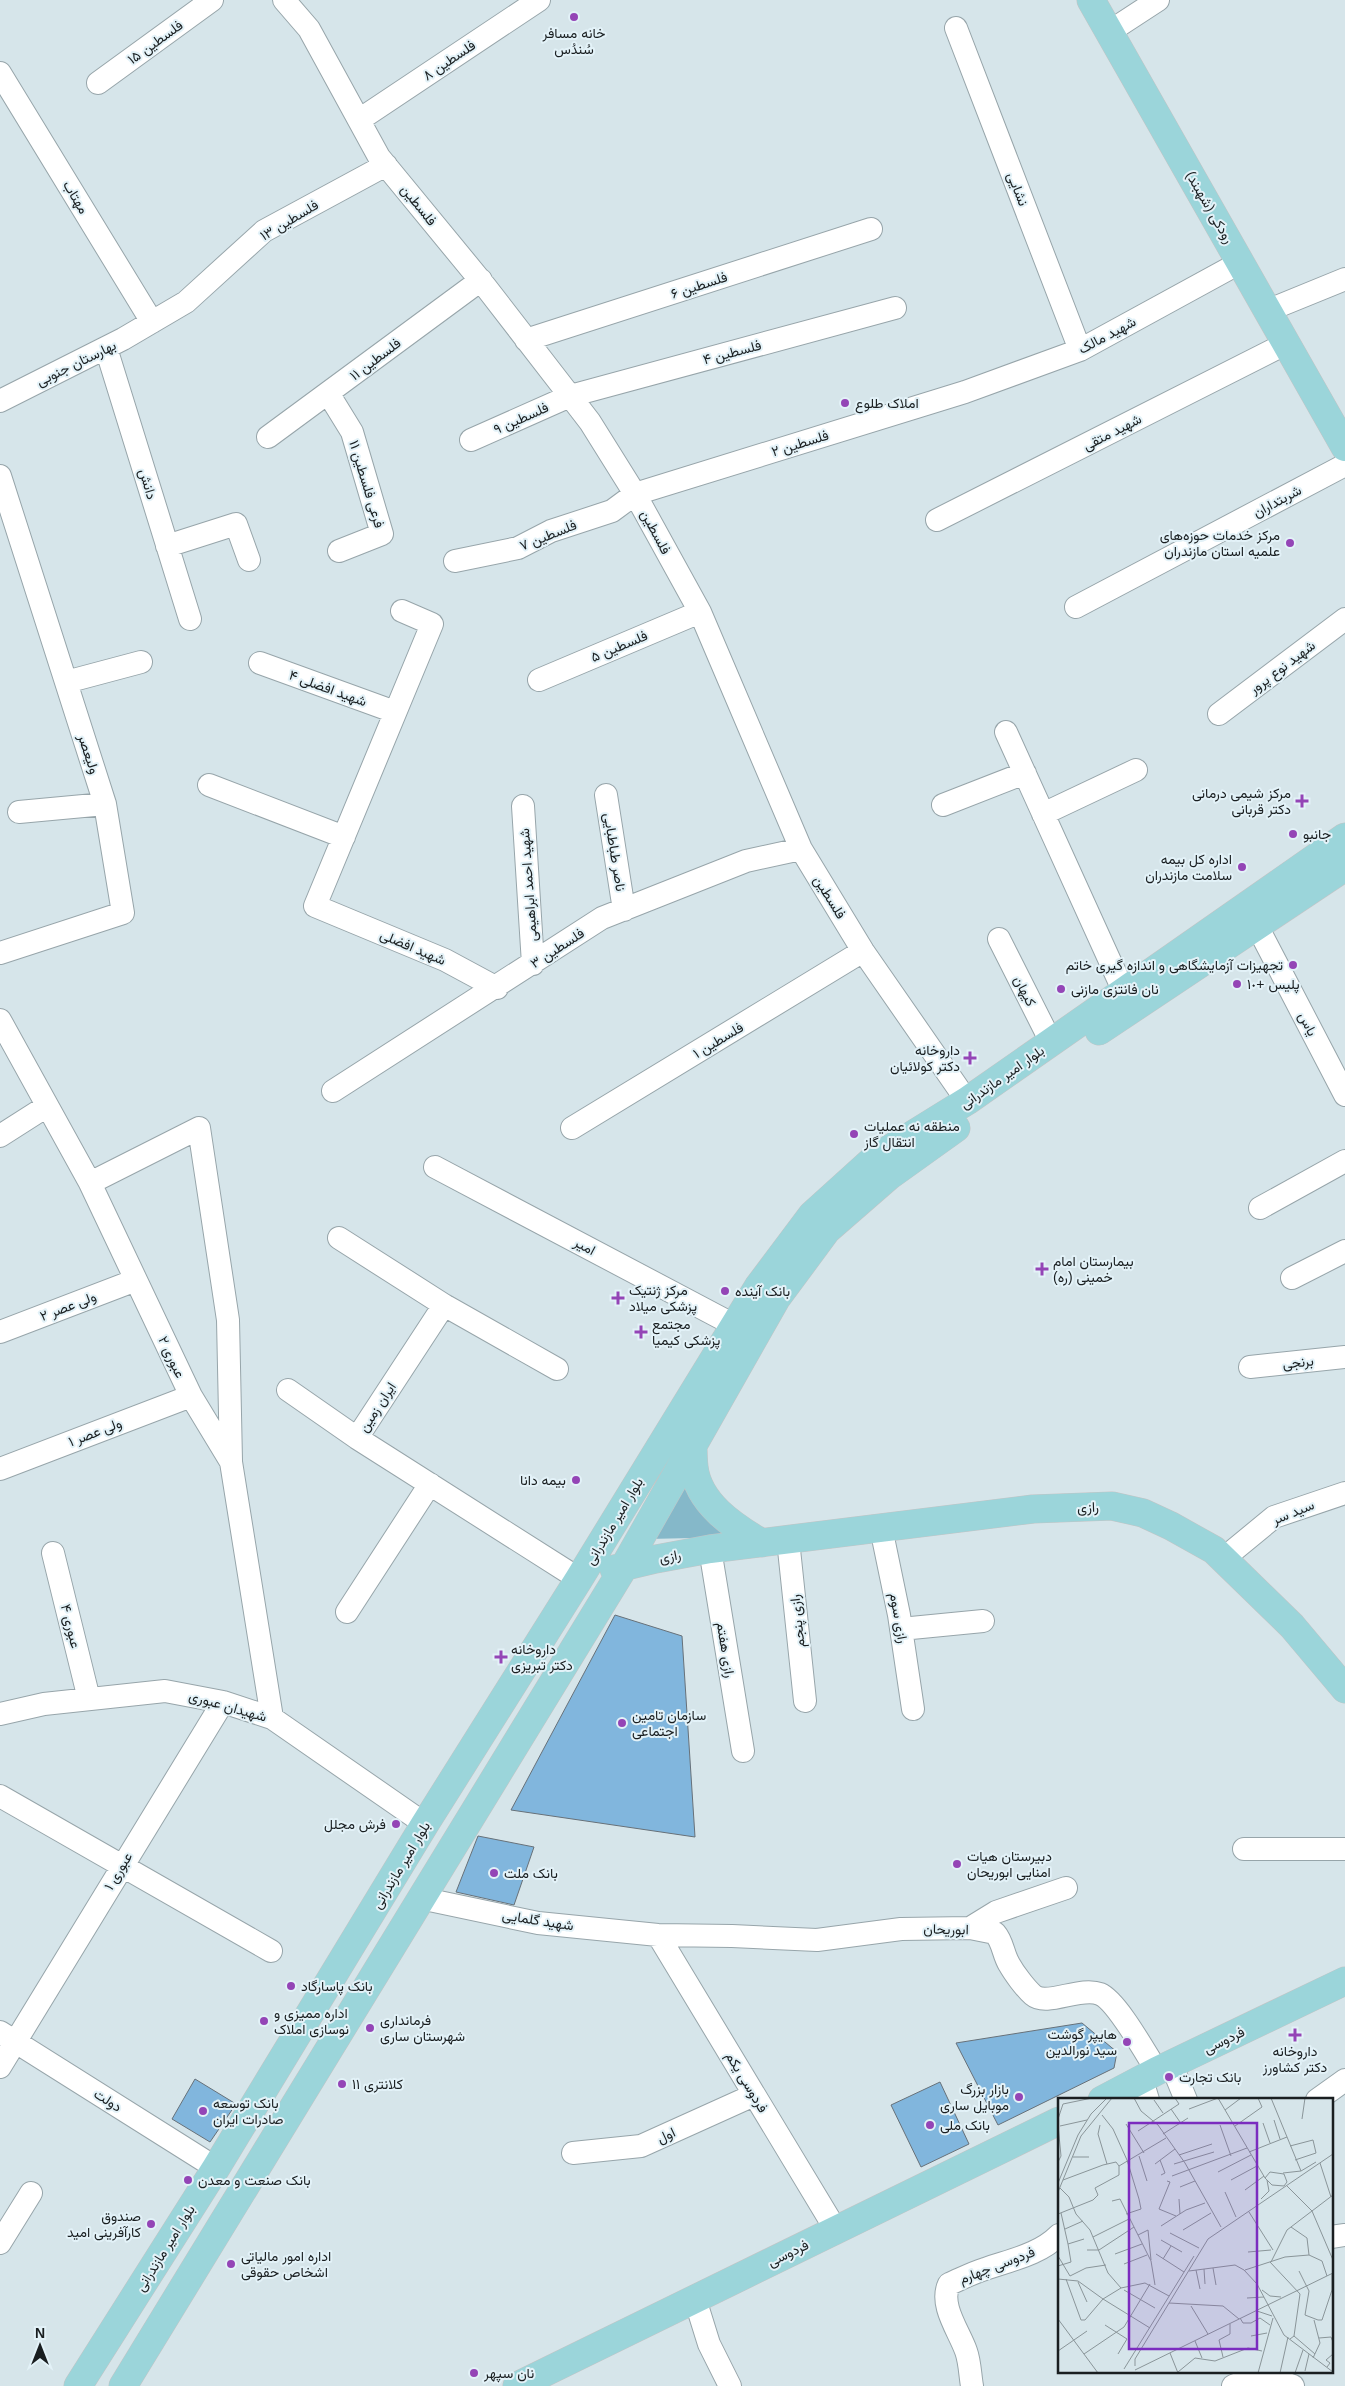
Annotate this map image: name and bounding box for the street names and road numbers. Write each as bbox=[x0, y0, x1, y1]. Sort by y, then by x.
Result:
street label: فلسطین ۱۵ bbox=[124, 17, 186, 68]
street label: فلسطین ۸ bbox=[420, 37, 479, 84]
street label: رودکی (شهبند) bbox=[1182, 168, 1237, 247]
street label: نشایی bbox=[1003, 170, 1032, 208]
street label: مهتاب bbox=[59, 178, 92, 217]
street label: فلسطین bbox=[397, 181, 440, 229]
street label: فلسطین ۱۳ bbox=[257, 196, 321, 244]
street label: فلسطین ۶ bbox=[669, 268, 730, 303]
street label: شهید مالک bbox=[1076, 313, 1139, 358]
street label: فلسطین ۱۱ bbox=[346, 335, 404, 384]
street label: بهارستان جنوبی bbox=[34, 337, 119, 390]
street label: فلسطین ۴ bbox=[701, 337, 763, 368]
street label: فلسطین ۹ bbox=[491, 399, 551, 438]
street label: شهید متقی bbox=[1080, 411, 1144, 454]
street label: فلسطین ۲ bbox=[769, 427, 831, 460]
street label: فرعی فلسطین ۱۱ bbox=[345, 438, 388, 530]
street label: دانش bbox=[135, 467, 160, 502]
street label: شربتداران bbox=[1250, 482, 1304, 521]
street label: فلسطین bbox=[637, 507, 674, 557]
street label: فلسطین ۷ bbox=[517, 516, 579, 555]
street label: فلسطین ۵ bbox=[588, 627, 650, 666]
street label: شهید نوع پرور bbox=[1245, 637, 1320, 700]
street label: شهید افضلی ۴ bbox=[287, 667, 369, 710]
street label: ولیعصر bbox=[74, 731, 103, 776]
street label: ناصر طباطبایی bbox=[600, 812, 629, 893]
street label: شهید احمد ابراهیمی bbox=[516, 828, 541, 942]
street label: فلسطین bbox=[810, 873, 849, 922]
street label: فلسطین ۳ bbox=[527, 925, 587, 972]
street label: شهید افضلی bbox=[377, 926, 448, 969]
street label: کیهان bbox=[1010, 973, 1039, 1009]
street label: یاس bbox=[1294, 1009, 1321, 1039]
street label: فلسطین ۱ bbox=[690, 1019, 747, 1062]
street label: بلوار امیر مازندرانی bbox=[957, 1042, 1048, 1113]
street label: امیر bbox=[570, 1233, 598, 1259]
street label: ولی عصر ۲ bbox=[37, 1288, 99, 1325]
street label: عبوری ۲ bbox=[154, 1334, 189, 1381]
street label: برنجی bbox=[1282, 1352, 1314, 1373]
street label: ایران زمین bbox=[355, 1379, 400, 1435]
street label: ولی عصر ۱ bbox=[66, 1415, 124, 1450]
street label: بلوار امیر مازندرانی bbox=[582, 1475, 647, 1568]
street label: سید سر bbox=[1269, 1496, 1317, 1529]
street label: رازی bbox=[1077, 1499, 1099, 1516]
street label: رازی bbox=[658, 1546, 683, 1567]
street label: رازی سوم bbox=[886, 1591, 911, 1645]
street label: رازی پنجم bbox=[786, 1593, 810, 1648]
street label: عبوری ۴ bbox=[57, 1602, 84, 1650]
street label: رازی هفتم bbox=[713, 1621, 738, 1679]
street label: شهیدان عبوری bbox=[187, 1687, 269, 1726]
street label: بلوار امیر مازندرانی bbox=[369, 1819, 434, 1912]
street label: عبوری ۱ bbox=[101, 1849, 136, 1893]
street label: شهید گلمایی bbox=[501, 1906, 575, 1935]
street label: ابوریحان bbox=[923, 1921, 969, 1938]
street label: فردوسی bbox=[1201, 2023, 1248, 2058]
street label: فردوسی یکم bbox=[722, 2049, 771, 2116]
street label: دولت bbox=[91, 2085, 125, 2116]
street label: اول bbox=[654, 2124, 679, 2148]
street label: بلوار امیر مازندرانی bbox=[132, 2202, 199, 2295]
street label: فردوسی bbox=[765, 2236, 812, 2271]
street label: فردوسی چهارم bbox=[957, 2243, 1038, 2289]

